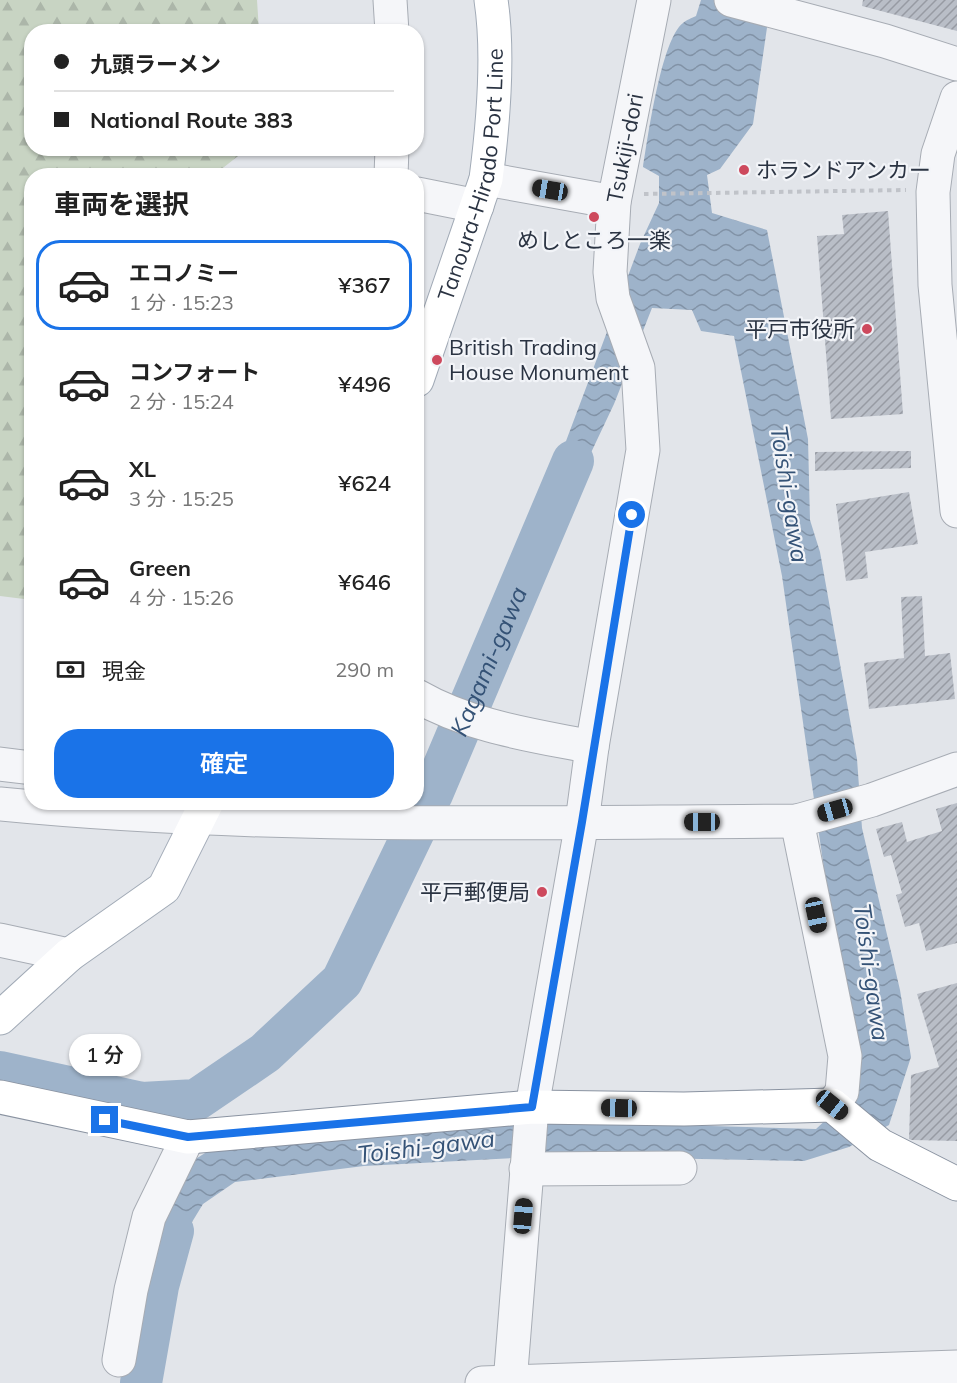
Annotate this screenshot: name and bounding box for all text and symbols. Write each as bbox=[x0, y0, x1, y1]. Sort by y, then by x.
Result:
street label: Tanoura-Hirado Port Line bbox=[431, 48, 509, 305]
text: 九頭ラーメン bbox=[90, 50, 221, 78]
street label: Tsukiji-dori bbox=[600, 91, 649, 205]
text: National Route 383 bbox=[90, 106, 293, 134]
place label: ホランドアンカー bbox=[756, 156, 931, 184]
marker: ホランドアンカー bbox=[737, 163, 751, 177]
car bbox=[531, 178, 569, 202]
text: 車両を選択 bbox=[54, 187, 189, 221]
marker: めしところ一楽 bbox=[587, 210, 601, 224]
place label: めしところ一楽 bbox=[517, 226, 671, 254]
icon: car bbox=[57, 258, 111, 312]
text: エコノミー bbox=[129, 259, 239, 287]
text: ¥367 bbox=[338, 271, 391, 299]
text: 1 分 · 15:23 bbox=[129, 290, 234, 315]
place label: 平戸市役所 bbox=[745, 315, 855, 343]
marker: 平戸市役所 bbox=[860, 322, 874, 336]
place label: British Trading House Monument bbox=[449, 333, 629, 386]
marker: British Trading House Monument bbox=[430, 353, 444, 367]
icon: car bbox=[57, 357, 111, 411]
text: コンフォート bbox=[129, 358, 260, 386]
text: ¥496 bbox=[338, 370, 391, 398]
text: 2 分 · 15:24 bbox=[129, 389, 234, 414]
water label: Toishi-gawa bbox=[764, 423, 816, 565]
text: XL bbox=[129, 455, 156, 483]
icon: car bbox=[57, 456, 111, 510]
text: ¥624 bbox=[338, 469, 391, 497]
text: 3 分 · 15:25 bbox=[129, 486, 234, 511]
route start bbox=[618, 501, 645, 528]
text: Green bbox=[129, 554, 191, 582]
icon: car bbox=[57, 555, 111, 609]
text: ¥646 bbox=[338, 568, 391, 596]
water label: Kagami-gawa bbox=[443, 582, 533, 741]
text: 4 分 · 15:26 bbox=[129, 585, 234, 610]
icon: cash bbox=[54, 653, 87, 686]
text: 現金 bbox=[102, 657, 146, 685]
text: 290 m bbox=[335, 657, 394, 682]
button: 確定 bbox=[54, 729, 394, 798]
car bbox=[815, 796, 855, 824]
car bbox=[684, 813, 720, 831]
place label: 平戸郵便局 bbox=[420, 878, 530, 906]
marker: 平戸郵便局 bbox=[535, 885, 549, 899]
car bbox=[803, 896, 829, 934]
water label: Toishi-gawa bbox=[848, 901, 896, 1043]
callout: 1 分 bbox=[69, 1033, 141, 1075]
text: 1 分 bbox=[86, 1042, 124, 1067]
car bbox=[812, 1087, 852, 1123]
car bbox=[601, 1099, 637, 1117]
route end bbox=[91, 1106, 118, 1133]
water label: Toishi-gawa bbox=[356, 1123, 496, 1169]
car bbox=[512, 1197, 534, 1235]

